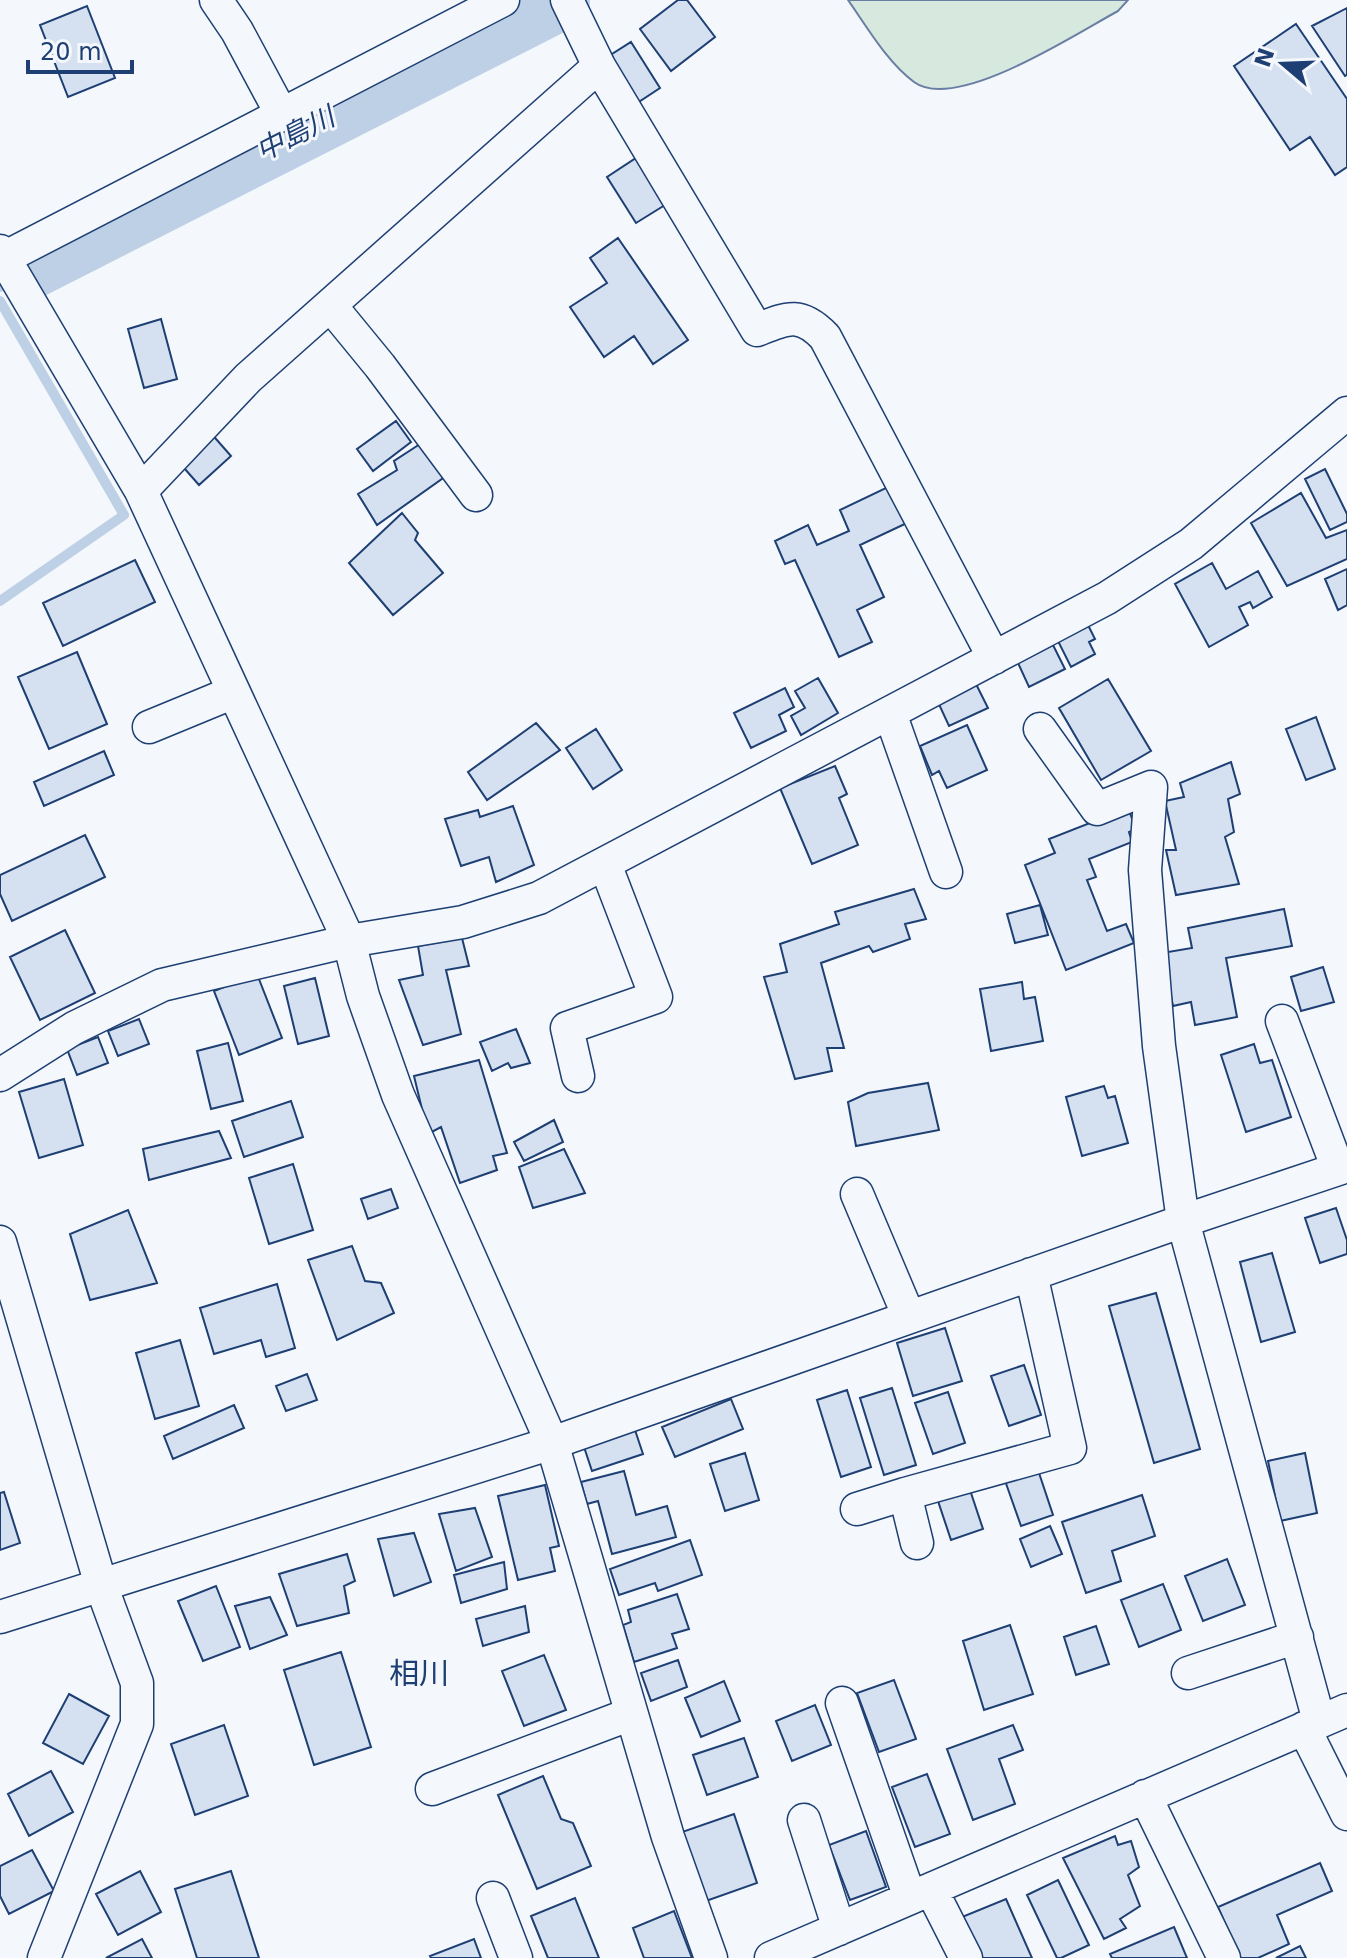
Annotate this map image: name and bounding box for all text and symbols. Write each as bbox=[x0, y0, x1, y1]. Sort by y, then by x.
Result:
scale bar bbox=[28, 24, 132, 74]
north arrow bbox=[1243, 24, 1323, 104]
text: 20 m bbox=[40, 38, 102, 66]
text: N bbox=[1250, 45, 1279, 70]
water label: 中島川 bbox=[250, 99, 343, 168]
district label: 相川 bbox=[389, 1656, 449, 1691]

